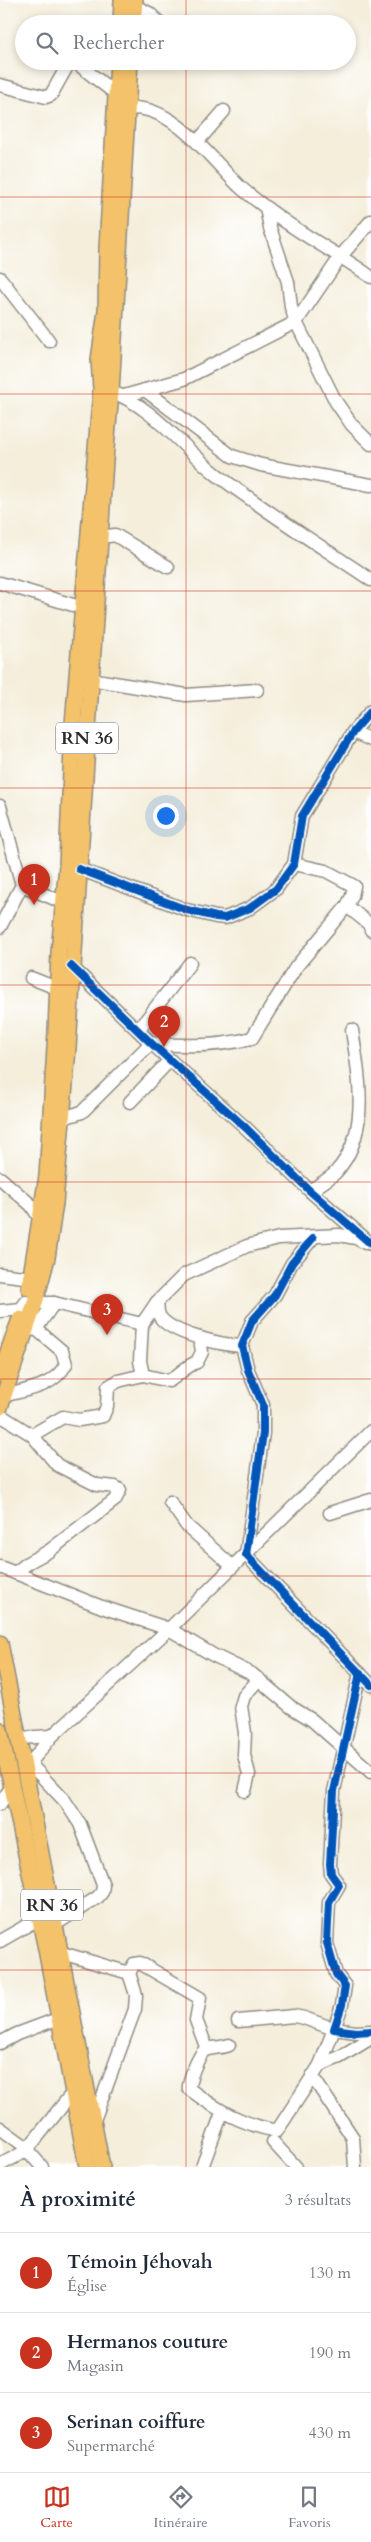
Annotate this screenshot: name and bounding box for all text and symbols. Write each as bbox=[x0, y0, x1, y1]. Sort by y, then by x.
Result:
search box bbox=[15, 15, 356, 70]
icon: search bbox=[33, 29, 61, 57]
text: Rechercher bbox=[73, 30, 164, 56]
road number: RN 36 bbox=[56, 722, 118, 754]
your location bbox=[153, 803, 179, 829]
pin: 1 bbox=[18, 864, 50, 905]
pin: 2 bbox=[148, 1006, 180, 1047]
pin: 3 bbox=[91, 1294, 123, 1335]
road number: RN 36 bbox=[21, 1890, 83, 1920]
text: À proximité bbox=[20, 2185, 136, 2214]
text: 3 résultats bbox=[285, 2189, 351, 2211]
text: Témoin Jéhovah bbox=[67, 2249, 213, 2275]
text: 1 bbox=[32, 2262, 40, 2284]
text: 130 m bbox=[309, 2262, 351, 2284]
text: Église bbox=[67, 2275, 107, 2297]
text: Hermanos couture bbox=[67, 2329, 228, 2355]
text: 2 bbox=[32, 2342, 40, 2364]
text: 190 m bbox=[309, 2342, 351, 2364]
text: Magasin bbox=[67, 2355, 124, 2377]
text: Serinan coiffure bbox=[67, 2409, 205, 2435]
text: 3 bbox=[32, 2422, 40, 2444]
text: 430 m bbox=[309, 2422, 351, 2444]
text: Supermarché bbox=[67, 2435, 155, 2457]
tab: Carte bbox=[40, 2483, 73, 2532]
tab: Itinéraire bbox=[154, 2483, 208, 2532]
tab: Favoris bbox=[288, 2483, 331, 2532]

